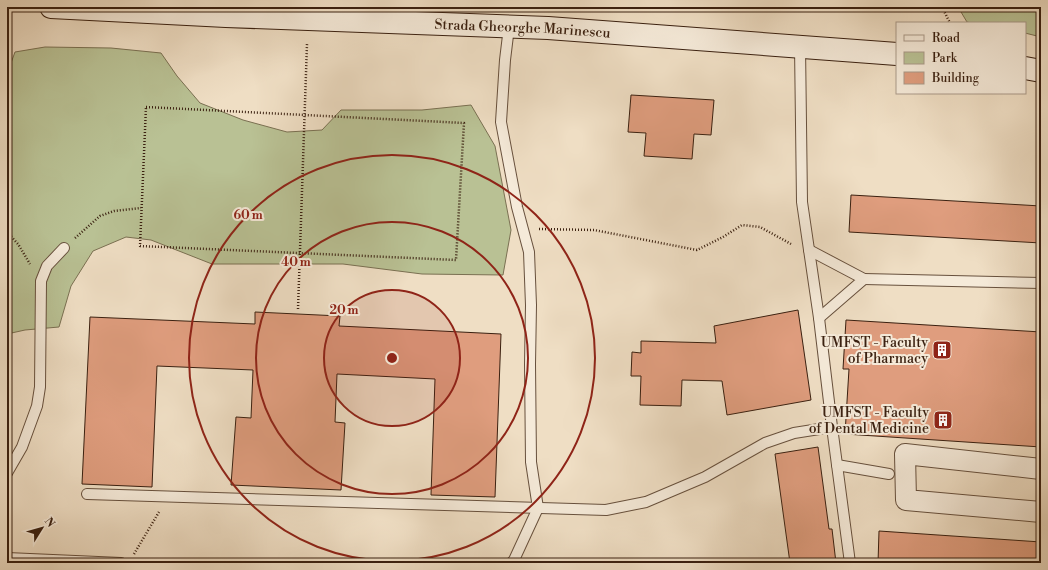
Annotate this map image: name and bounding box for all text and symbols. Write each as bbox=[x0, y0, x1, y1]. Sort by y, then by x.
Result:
street label: Strada Gheorghe Marinescu bbox=[434, 16, 611, 43]
legend bbox=[896, 22, 1026, 94]
text: Road bbox=[932, 31, 960, 46]
text: Park bbox=[932, 51, 958, 66]
text: Building bbox=[931, 71, 980, 86]
text: 60 m bbox=[233, 208, 263, 223]
text: 40 m bbox=[281, 255, 311, 270]
text: 20 m bbox=[329, 303, 359, 318]
place label: UMFST - Faculty of Pharmacy bbox=[821, 334, 928, 368]
building icon: UMFST - Faculty of Pharmacy bbox=[931, 339, 953, 361]
centre of rings bbox=[385, 351, 399, 365]
place label: UMFST - Faculty of Dental Medicine bbox=[809, 404, 929, 438]
building icon: UMFST - Faculty of Dental Medicine bbox=[932, 409, 954, 431]
north arrow bbox=[22, 508, 62, 548]
text: N bbox=[41, 515, 58, 531]

